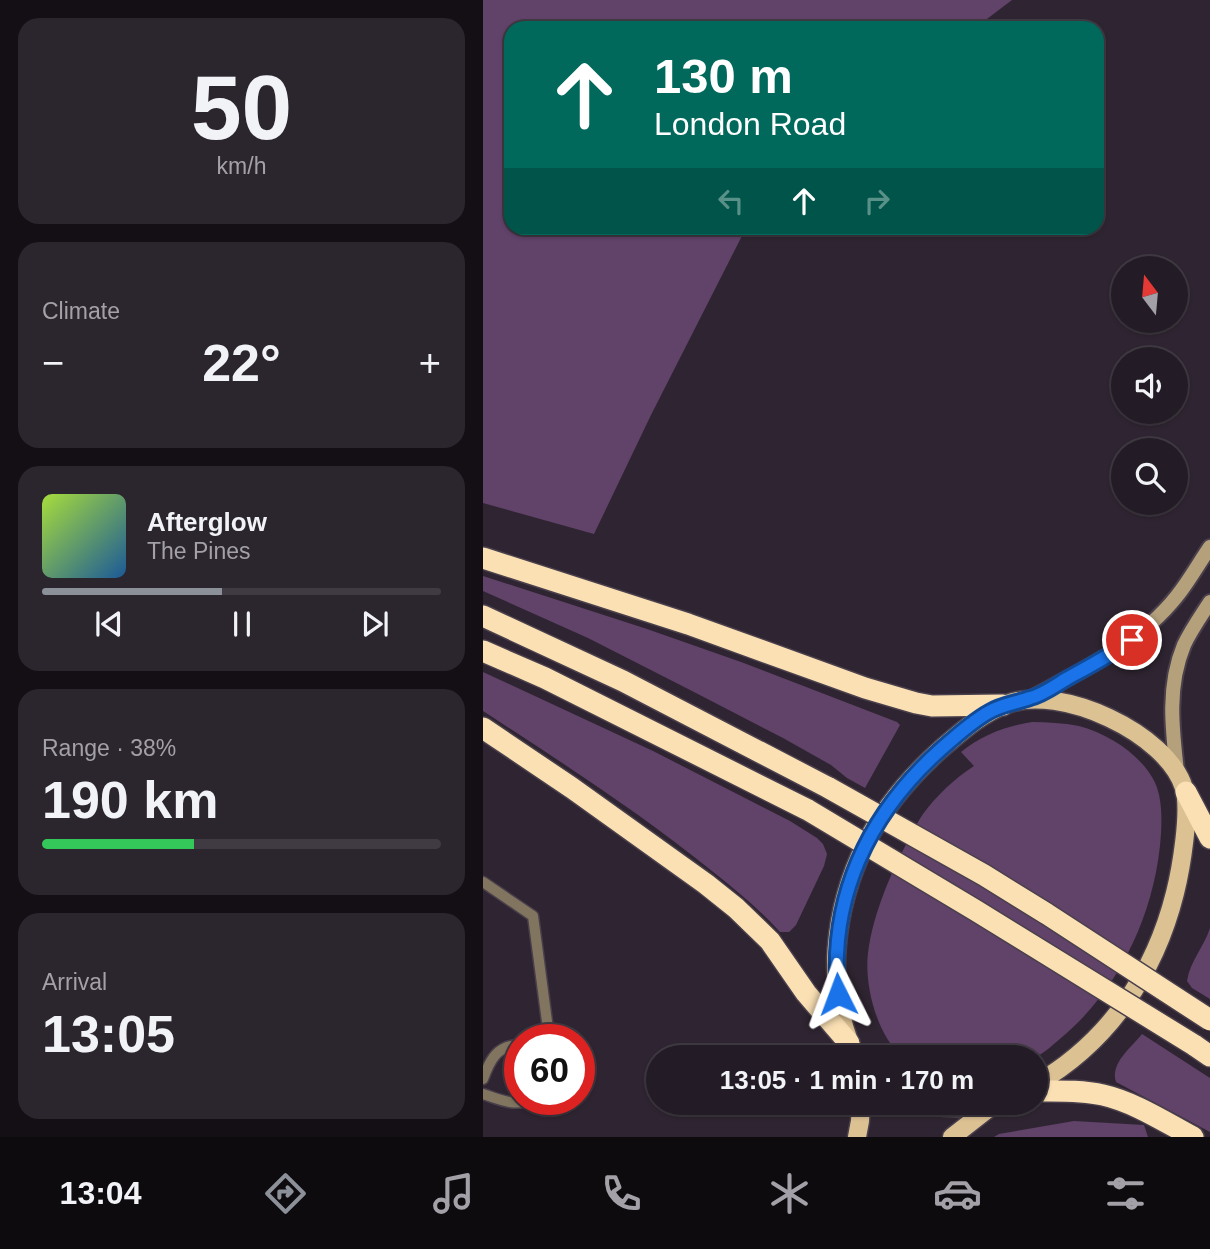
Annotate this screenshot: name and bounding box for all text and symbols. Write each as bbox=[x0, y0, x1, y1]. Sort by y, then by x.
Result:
icon: ahead bbox=[539, 49, 630, 140]
text: 130 m bbox=[654, 49, 793, 103]
text: 50 bbox=[191, 57, 292, 158]
text: London Road bbox=[654, 106, 846, 142]
text: km/h bbox=[217, 153, 266, 179]
icon: left bbox=[712, 182, 750, 220]
icon: ahead bbox=[785, 182, 823, 220]
icon: right bbox=[858, 182, 896, 220]
north arrow bbox=[1111, 256, 1188, 332]
map controls bbox=[1111, 256, 1188, 515]
text: Climate bbox=[42, 298, 120, 324]
text: 22° bbox=[202, 334, 281, 392]
text: − bbox=[42, 342, 64, 384]
text: + bbox=[419, 342, 441, 384]
button: sound bbox=[1111, 347, 1188, 424]
button: search bbox=[1111, 438, 1188, 515]
text: Afterglow bbox=[147, 507, 267, 537]
text: The Pines bbox=[147, 538, 251, 564]
icon: previous bbox=[90, 605, 128, 643]
icon: pause bbox=[223, 605, 261, 643]
icon: next bbox=[356, 605, 394, 643]
pin bbox=[1102, 610, 1162, 670]
icon: arrive bbox=[1113, 621, 1151, 659]
text: Range · 38% bbox=[42, 735, 176, 761]
text: 190 km bbox=[42, 771, 218, 829]
position arrow bbox=[801, 957, 875, 1031]
text: Arrival bbox=[42, 969, 107, 995]
text: 13:05 bbox=[42, 1005, 175, 1063]
speed limit sign: 60 bbox=[504, 1024, 595, 1115]
text: 13:05 · 1 min · 170 m bbox=[720, 1065, 974, 1095]
icon: directions bbox=[261, 1169, 310, 1218]
icon: music bbox=[429, 1169, 478, 1218]
icon: phone bbox=[597, 1169, 646, 1218]
icon: climate bbox=[765, 1169, 814, 1218]
icon: car bbox=[933, 1169, 982, 1218]
icon: filters bbox=[1101, 1169, 1150, 1218]
text: 13:04 bbox=[60, 1175, 141, 1211]

